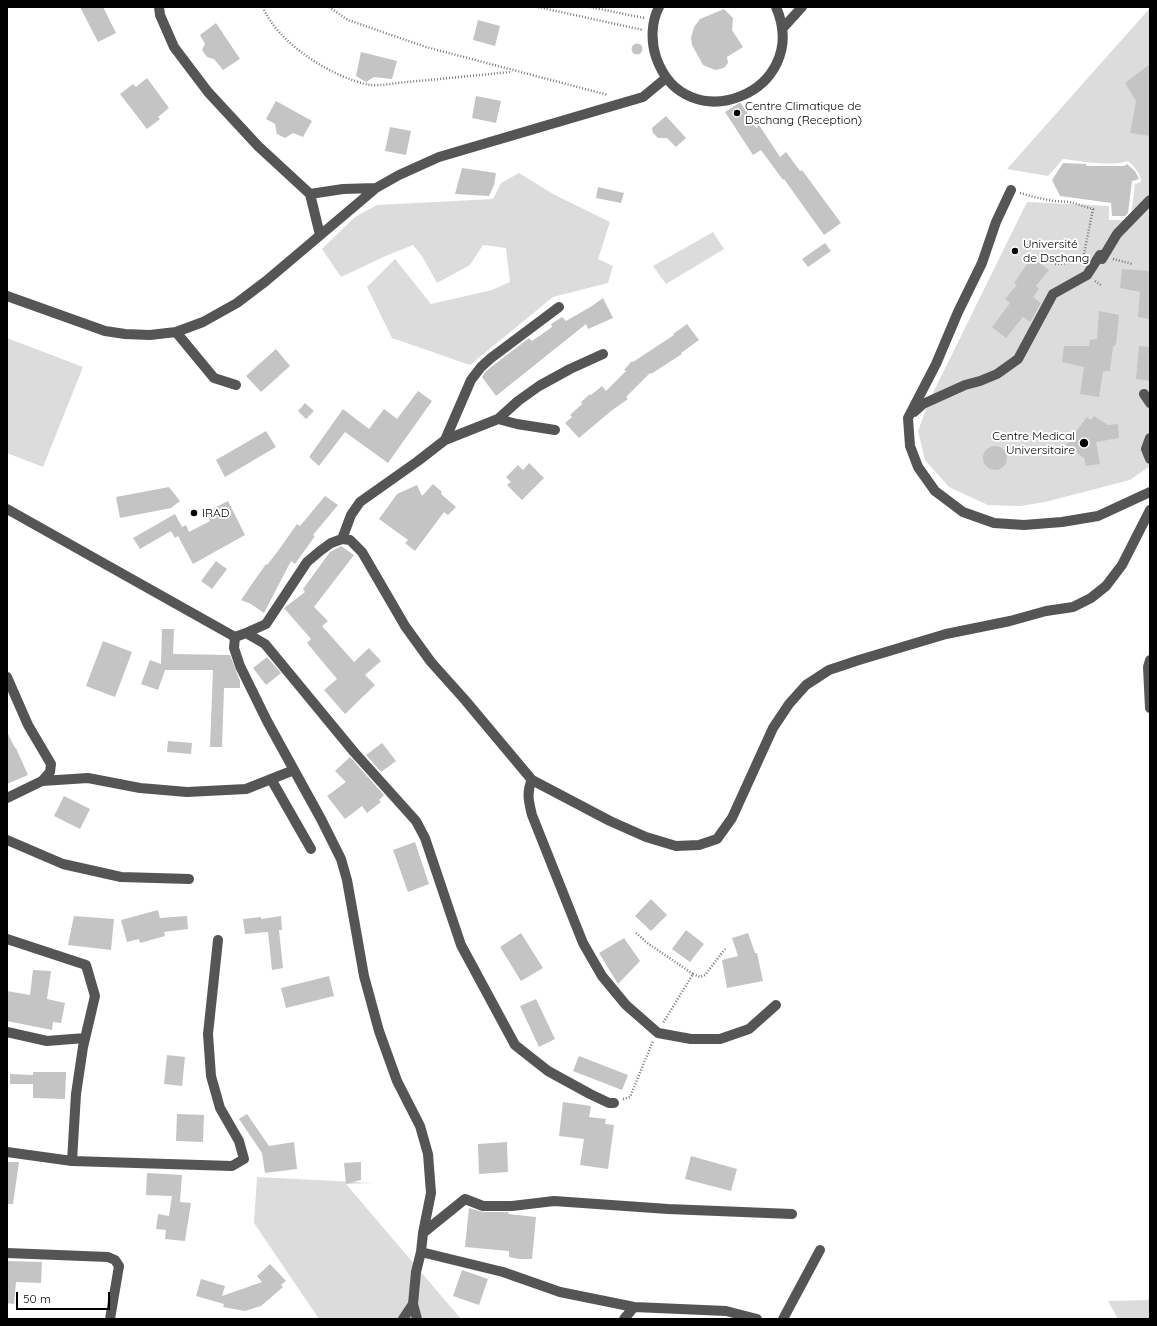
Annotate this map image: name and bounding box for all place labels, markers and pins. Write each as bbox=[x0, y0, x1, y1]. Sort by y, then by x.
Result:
place label: Centre Climatique de Dschang (Reception) bbox=[745, 99, 862, 127]
marker: Centre Climatique de Dschang (Reception) bbox=[732, 108, 742, 118]
place label: Université de Dschang bbox=[1023, 237, 1089, 265]
marker: Université de Dschang bbox=[1010, 246, 1020, 256]
place label: Centre Medical Universitaire bbox=[992, 429, 1075, 457]
marker: Centre Medical Universitaire bbox=[1078, 437, 1090, 449]
place label: IRAD bbox=[202, 506, 229, 520]
marker: IRAD bbox=[189, 508, 199, 518]

